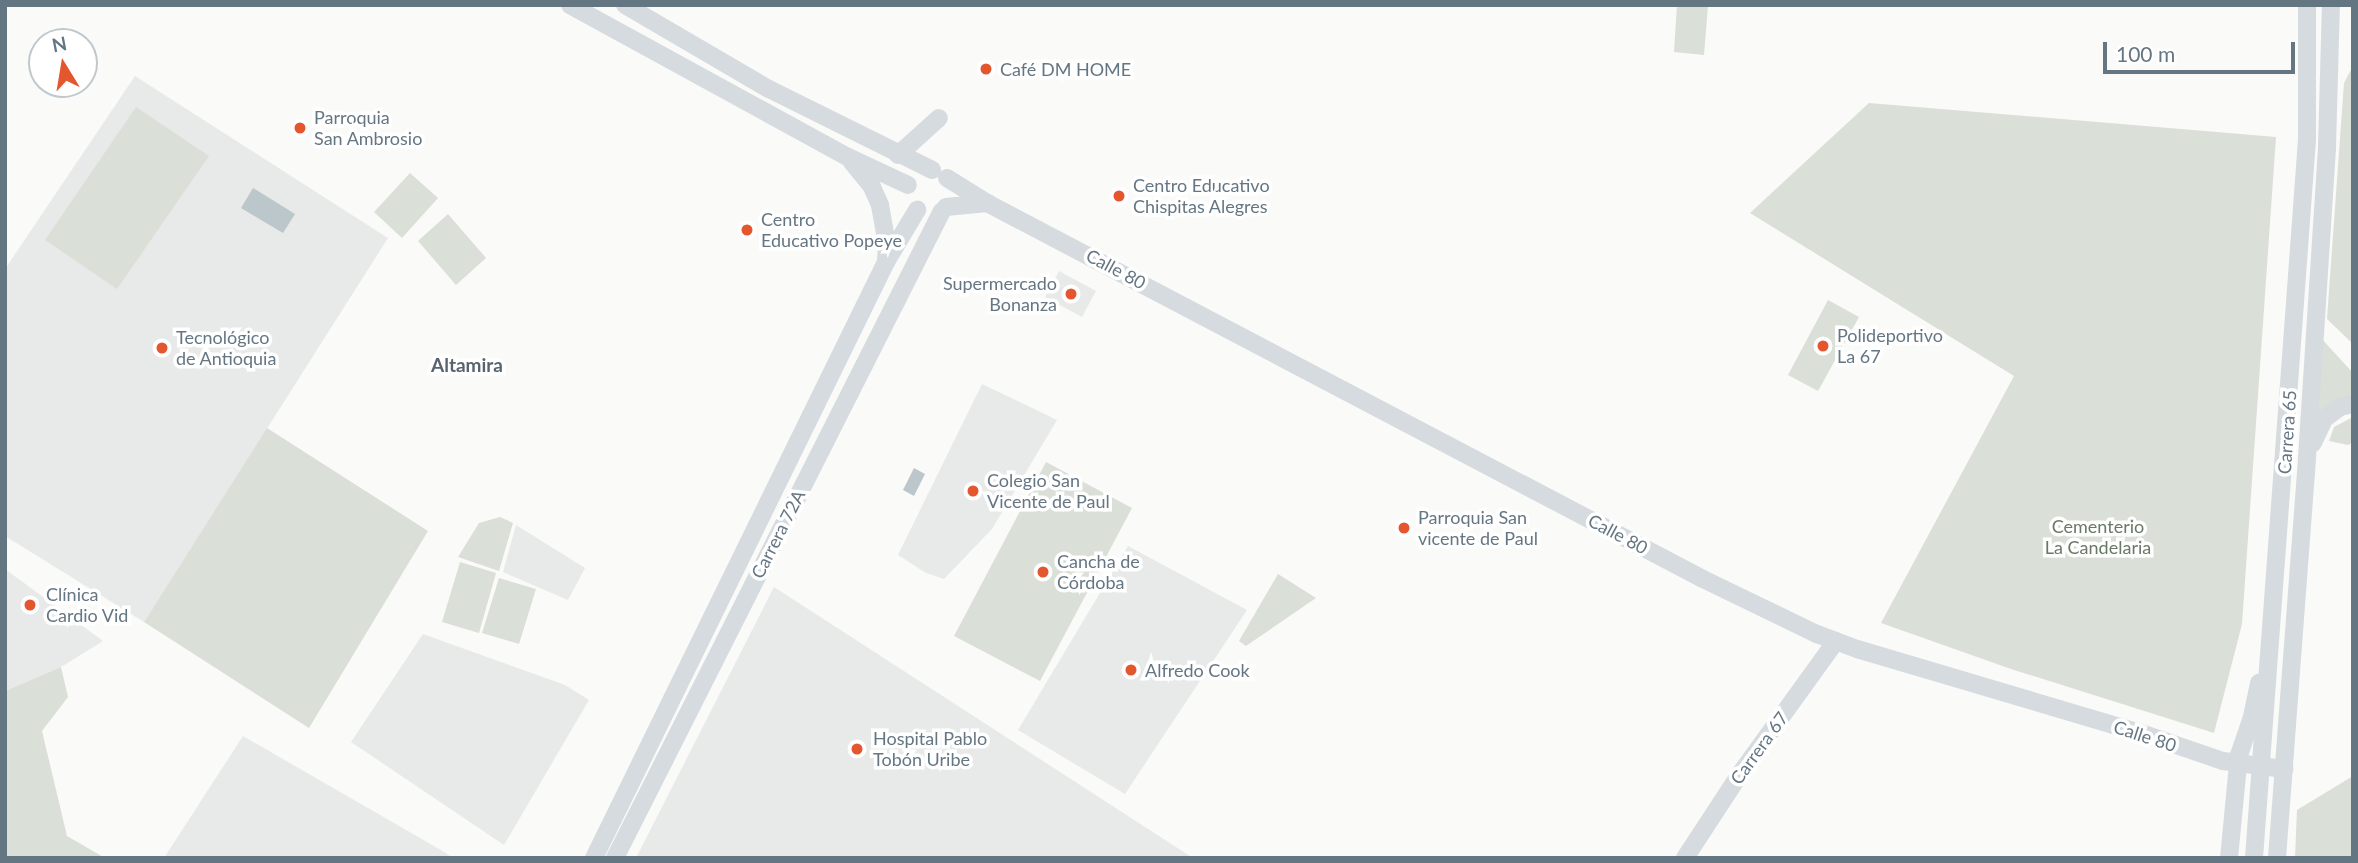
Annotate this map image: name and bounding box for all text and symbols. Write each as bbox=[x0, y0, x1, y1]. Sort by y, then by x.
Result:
north arrow bbox=[28, 28, 98, 98]
scale bar bbox=[2106, 28, 2298, 72]
text: N bbox=[50, 31, 69, 57]
text: 100 m bbox=[2116, 41, 2175, 66]
place label: Café DM HOME bbox=[1000, 58, 1131, 80]
marker: Café DM HOME bbox=[978, 61, 994, 77]
place label: Parroquia San Ambrosio bbox=[314, 107, 423, 150]
marker: Parroquia San Ambrosio bbox=[292, 120, 308, 136]
place label: Centro Educativo Chispitas Alegres bbox=[1133, 175, 1270, 218]
marker: Centro Educativo Chispitas Alegres bbox=[1111, 188, 1127, 204]
place label: Centro Educativo Popeye bbox=[761, 209, 902, 252]
marker: Centro Educativo Popeye bbox=[739, 222, 755, 238]
street label: Calle 80 bbox=[1082, 244, 1150, 294]
place label: Supermercado Bonanza bbox=[943, 273, 1057, 316]
marker: Supermercado Bonanza bbox=[1063, 286, 1079, 302]
place label: Polideportivo La 67 bbox=[1837, 325, 1943, 368]
place label: Tecnológico de Antioquia bbox=[176, 327, 277, 370]
marker: Polideportivo La 67 bbox=[1815, 338, 1831, 354]
marker: Tecnológico de Antioquia bbox=[154, 340, 170, 356]
district label: Altamira bbox=[431, 354, 503, 376]
street label: Carrera 65 bbox=[2273, 389, 2301, 475]
place label: Colegio San Vicente de Paul bbox=[987, 470, 1110, 512]
marker: Colegio San Vicente de Paul bbox=[965, 483, 981, 499]
street label: Carrera 72A bbox=[747, 486, 809, 582]
place label: Parroquia San vicente de Paul bbox=[1418, 507, 1538, 550]
street label: Calle 80 bbox=[1584, 509, 1652, 559]
park label: Cementerio La Candelaria bbox=[2045, 516, 2151, 558]
marker: Parroquia San vicente de Paul bbox=[1396, 520, 1412, 536]
place label: Cancha de Córdoba bbox=[1057, 551, 1140, 594]
marker: Cancha de Córdoba bbox=[1035, 564, 1051, 580]
place label: Clínica Cardio Vid bbox=[46, 584, 129, 626]
marker: Clínica Cardio Vid bbox=[20, 595, 40, 615]
place label: Alfredo Cook bbox=[1145, 659, 1250, 681]
marker: Alfredo Cook bbox=[1123, 662, 1139, 678]
street label: Carrera 67 bbox=[1726, 708, 1792, 788]
street label: Calle 80 bbox=[2111, 716, 2179, 756]
place label: Hospital Pablo Tobón Uribe bbox=[873, 728, 987, 770]
marker: Hospital Pablo Tobón Uribe bbox=[847, 739, 867, 759]

